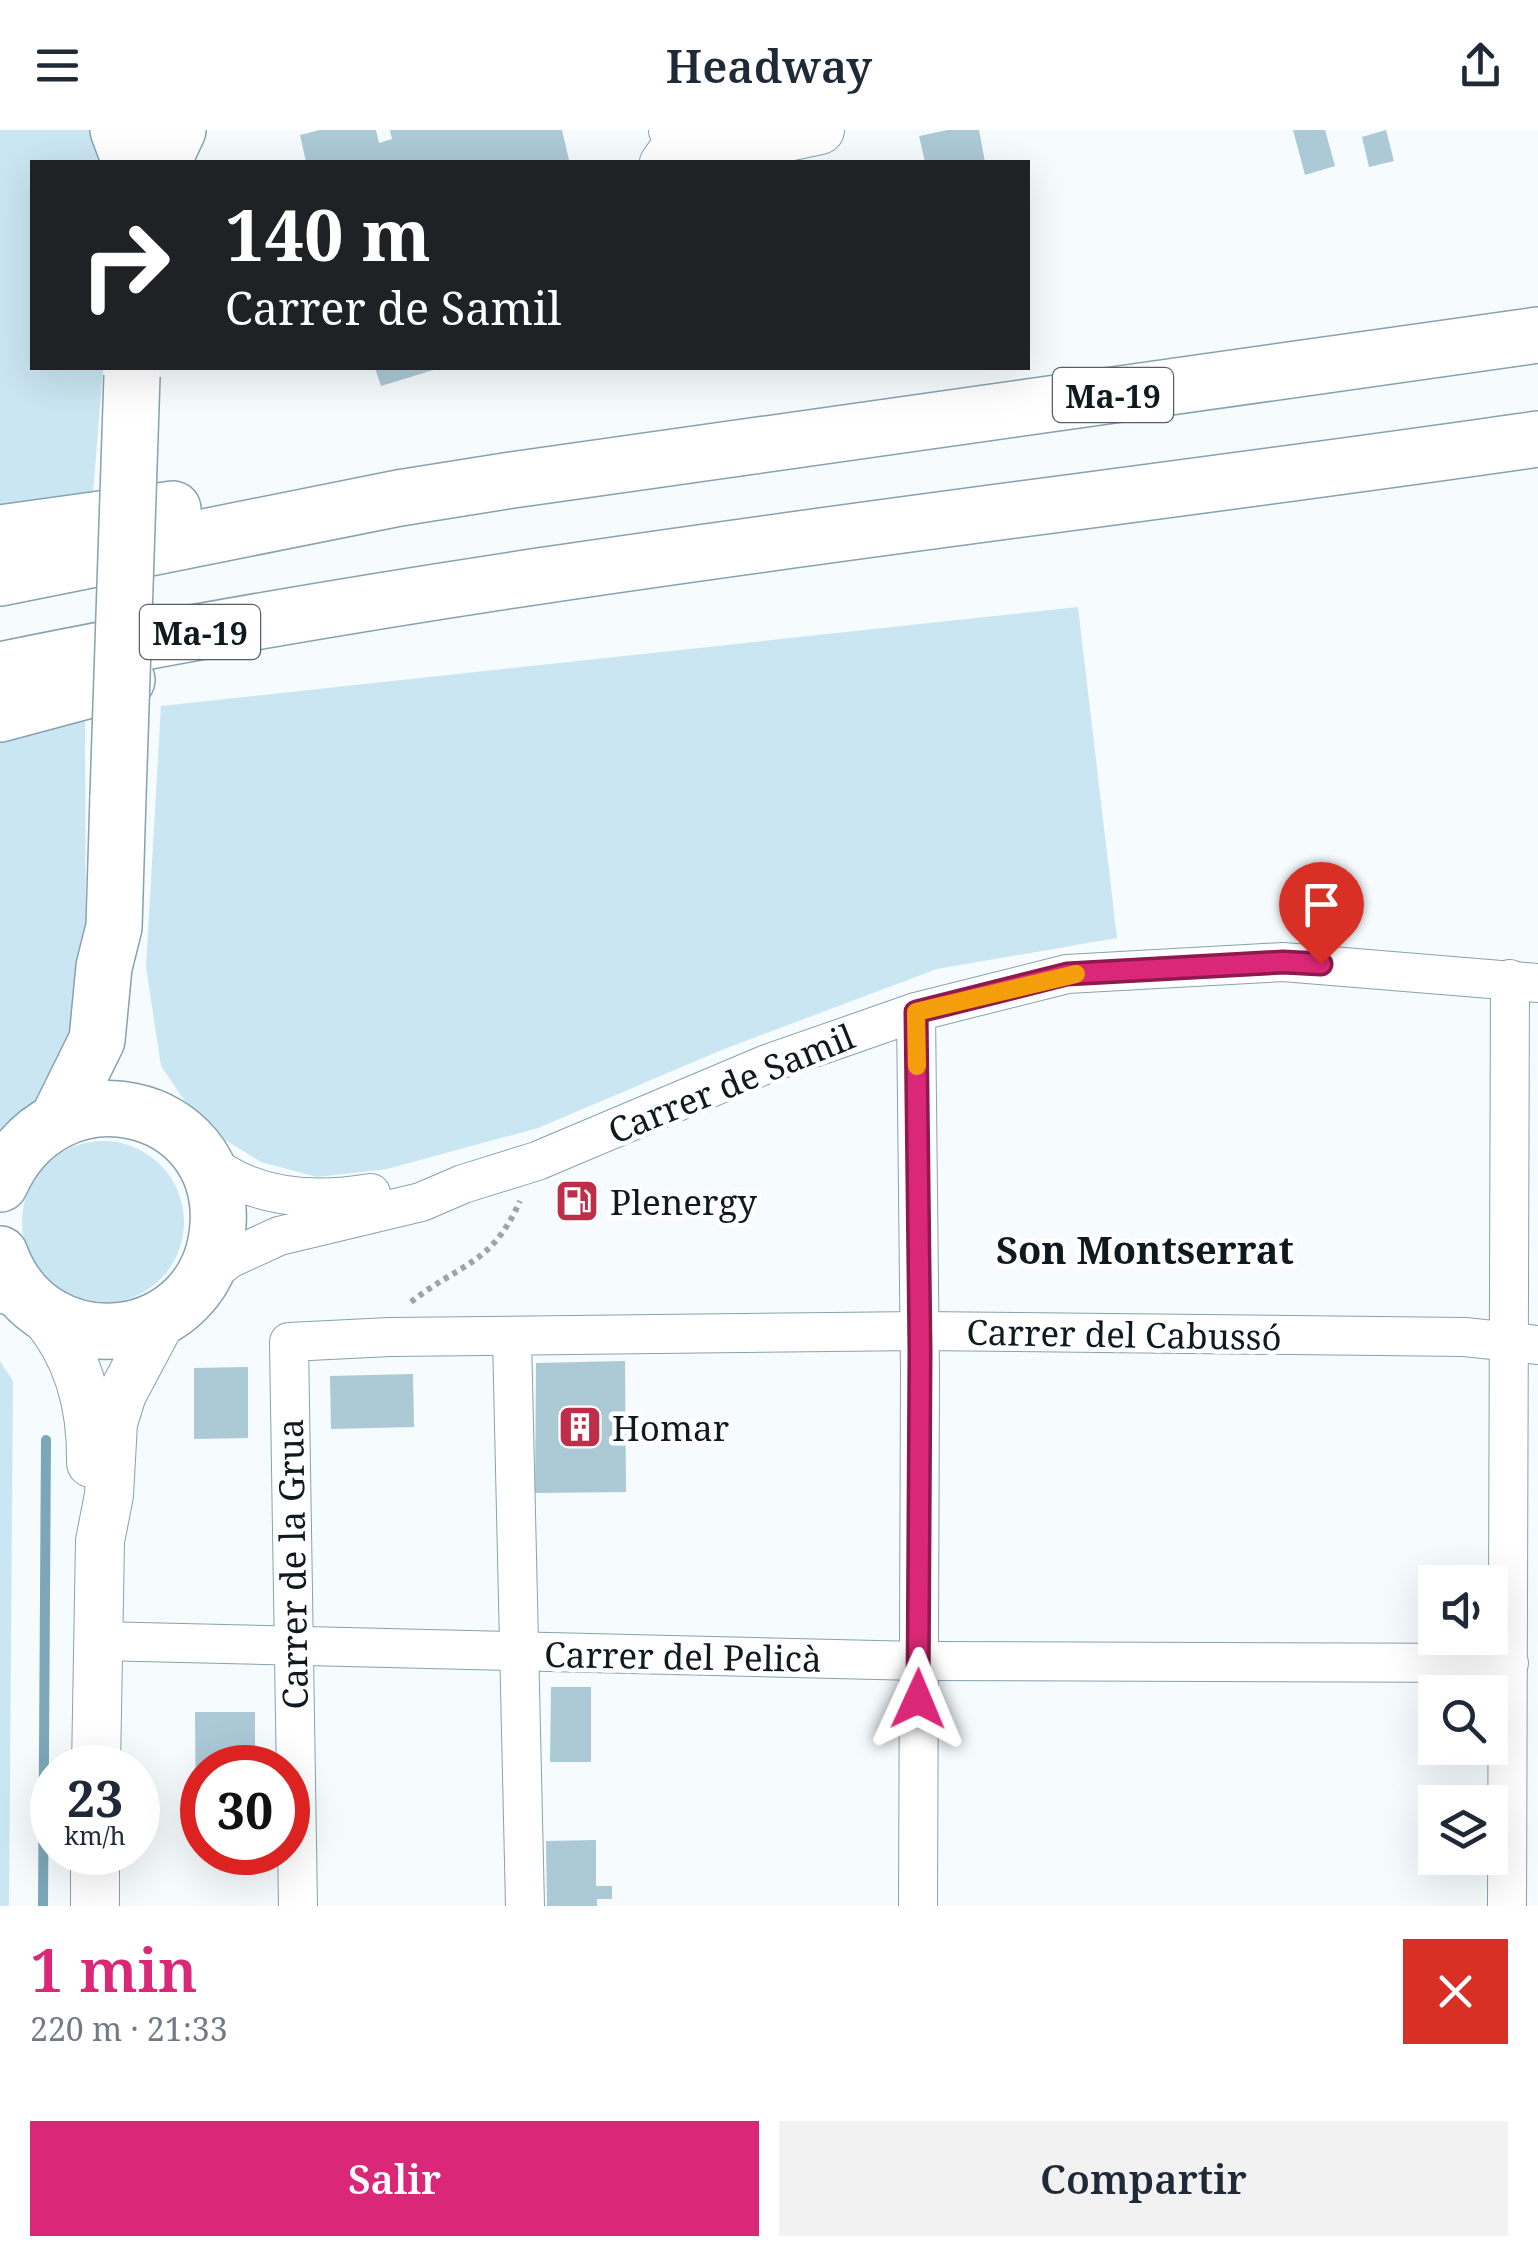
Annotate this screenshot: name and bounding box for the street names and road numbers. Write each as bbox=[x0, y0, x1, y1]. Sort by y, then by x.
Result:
road number: Ma-19 bbox=[1053, 368, 1173, 422]
road number: Ma-19 bbox=[140, 605, 260, 659]
street label: Carrer de Samil bbox=[601, 1012, 861, 1154]
street label: Carrer del Cabussó bbox=[966, 1308, 1282, 1360]
street label: Carrer de la Grua bbox=[266, 1418, 318, 1710]
street label: Carrer del Pelicà bbox=[544, 1630, 822, 1682]

